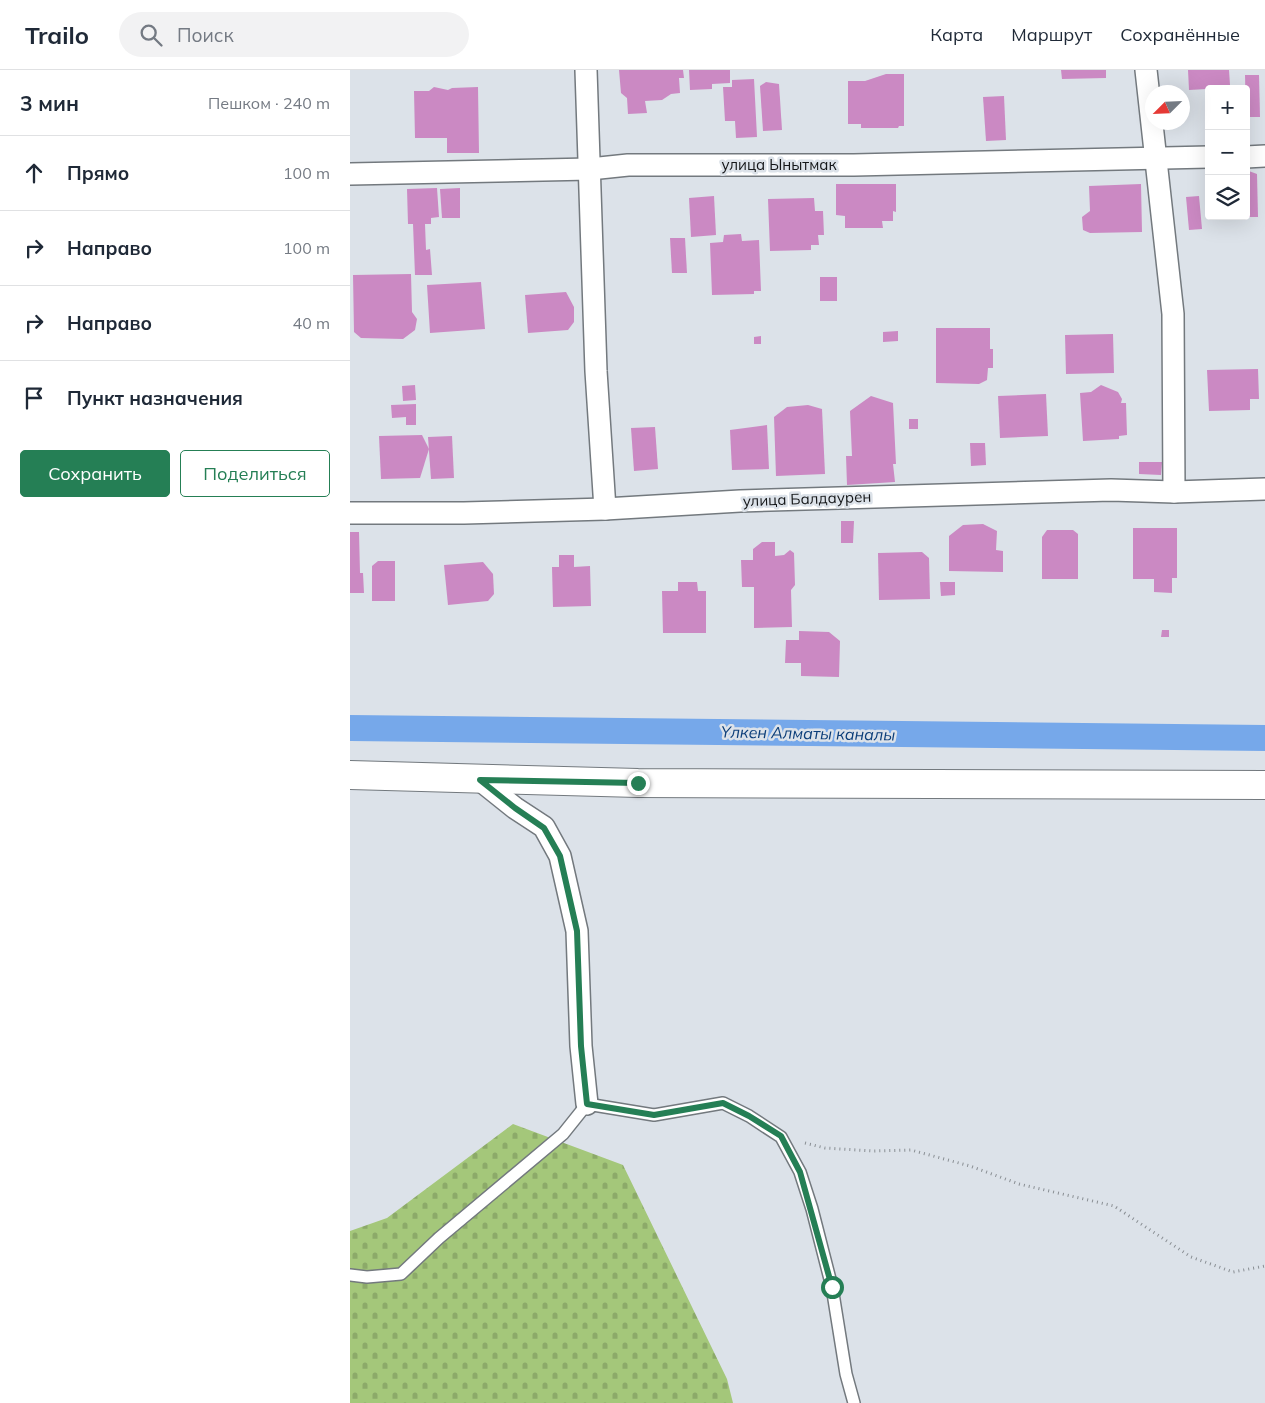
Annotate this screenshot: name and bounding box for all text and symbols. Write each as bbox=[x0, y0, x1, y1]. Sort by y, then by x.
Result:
search box bbox=[119, 12, 469, 57]
text: Trailo bbox=[25, 20, 89, 50]
icon: search bbox=[137, 21, 165, 49]
text: Поиск bbox=[177, 23, 234, 47]
text: Карта bbox=[930, 23, 983, 46]
text: Маршрут bbox=[1011, 23, 1092, 46]
text: Сохранённые bbox=[1120, 23, 1240, 46]
north arrow bbox=[1145, 85, 1190, 130]
map controls bbox=[1205, 85, 1250, 220]
button: + bbox=[1205, 85, 1250, 130]
text: 3 мин bbox=[20, 90, 79, 116]
text: Пешком · 240 m bbox=[208, 93, 330, 113]
button: − bbox=[1205, 130, 1250, 175]
street label: улица Ынытмак bbox=[722, 155, 837, 174]
icon: ahead bbox=[20, 159, 48, 187]
text: Прямо bbox=[67, 161, 129, 185]
text: 100 m bbox=[283, 163, 330, 183]
button: layers bbox=[1205, 175, 1250, 220]
icon: right bbox=[20, 234, 48, 262]
text: Направо bbox=[67, 236, 152, 260]
text: 100 m bbox=[283, 238, 330, 258]
icon: right bbox=[20, 309, 48, 337]
text: Направо bbox=[67, 311, 152, 335]
text: 40 m bbox=[293, 313, 330, 333]
icon: arrive bbox=[20, 384, 48, 412]
text: Пункт назначения bbox=[67, 386, 243, 410]
button: Сохранить bbox=[20, 450, 170, 497]
button: Поделиться bbox=[180, 450, 330, 497]
street label: улица Балдаурен bbox=[742, 487, 872, 510]
water label: Үлкен Алматы каналы bbox=[721, 721, 895, 745]
route end bbox=[627, 772, 650, 795]
route start bbox=[821, 1276, 844, 1299]

